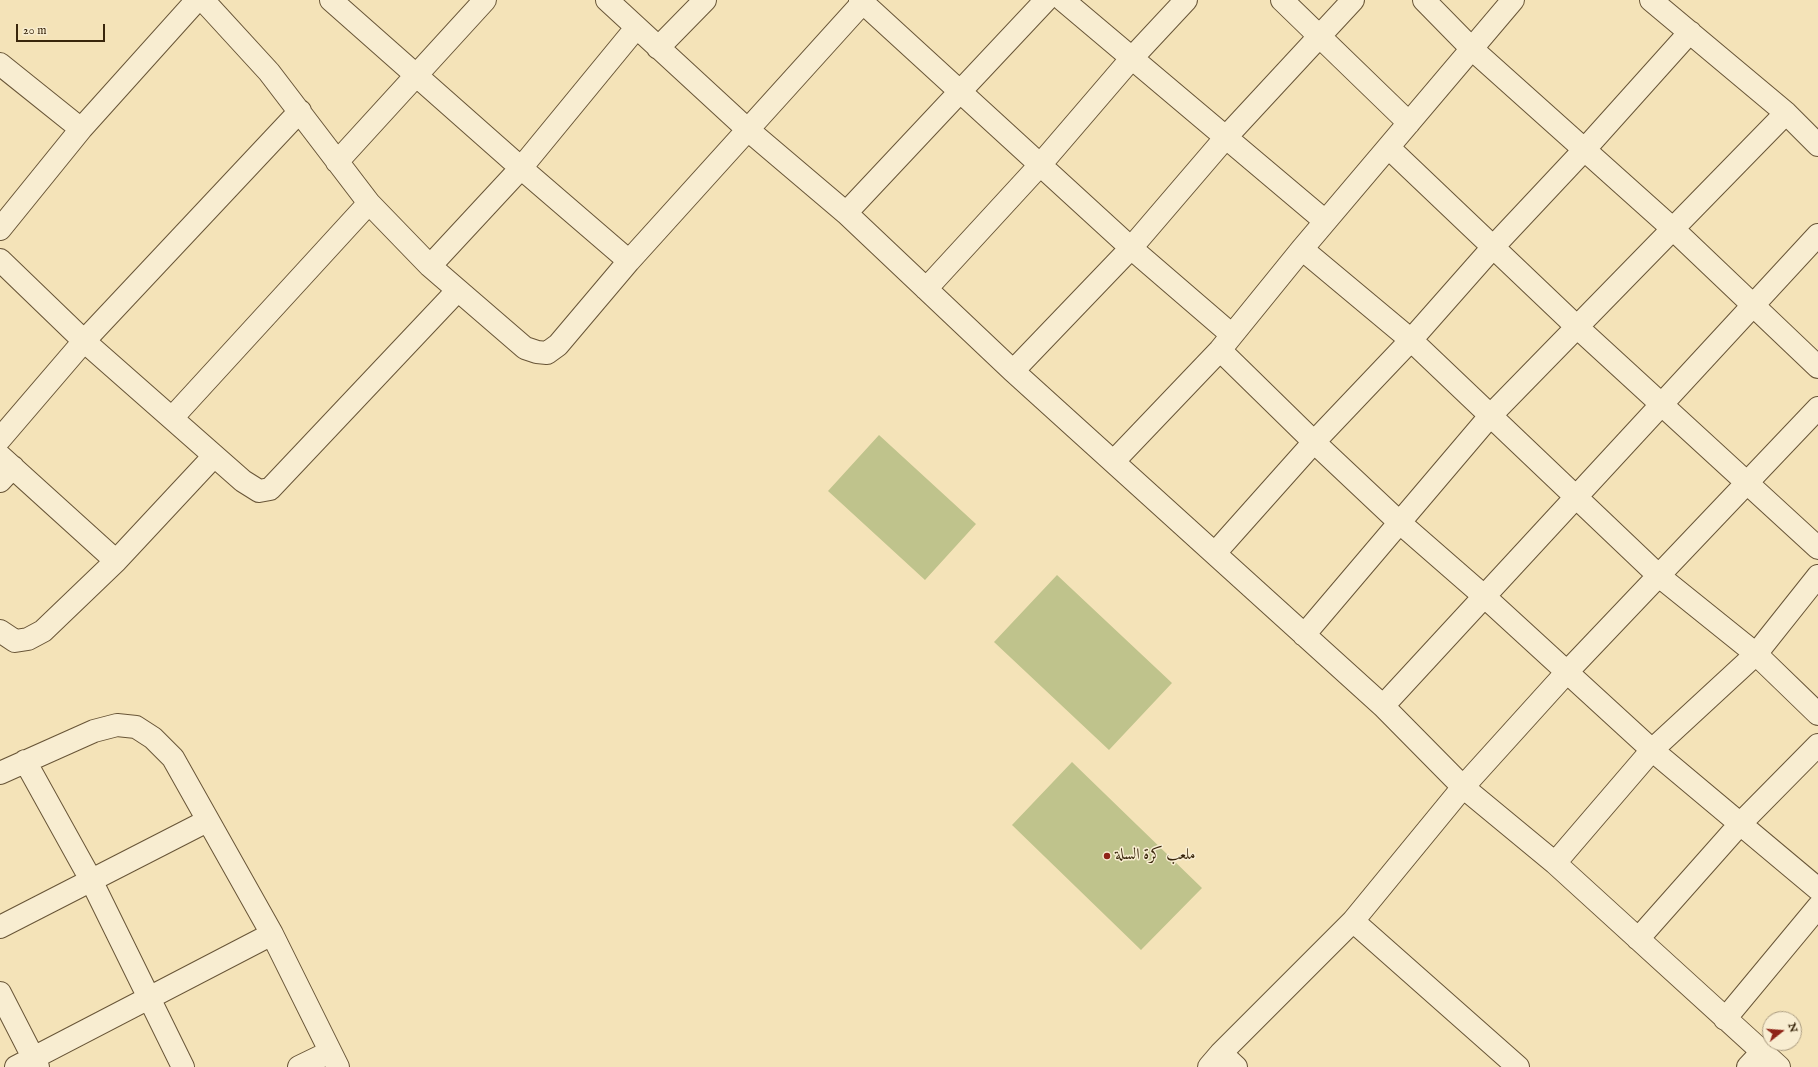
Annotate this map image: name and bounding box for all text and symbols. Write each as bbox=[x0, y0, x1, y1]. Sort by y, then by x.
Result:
scale bar bbox=[18, 16, 107, 42]
text: 20 m bbox=[23, 23, 46, 38]
place label: ملعب كرة السلة bbox=[1115, 846, 1196, 866]
marker: ملعب كرة السلة bbox=[1102, 851, 1112, 861]
north arrow bbox=[1762, 1011, 1802, 1051]
text: N bbox=[1784, 1021, 1801, 1034]

